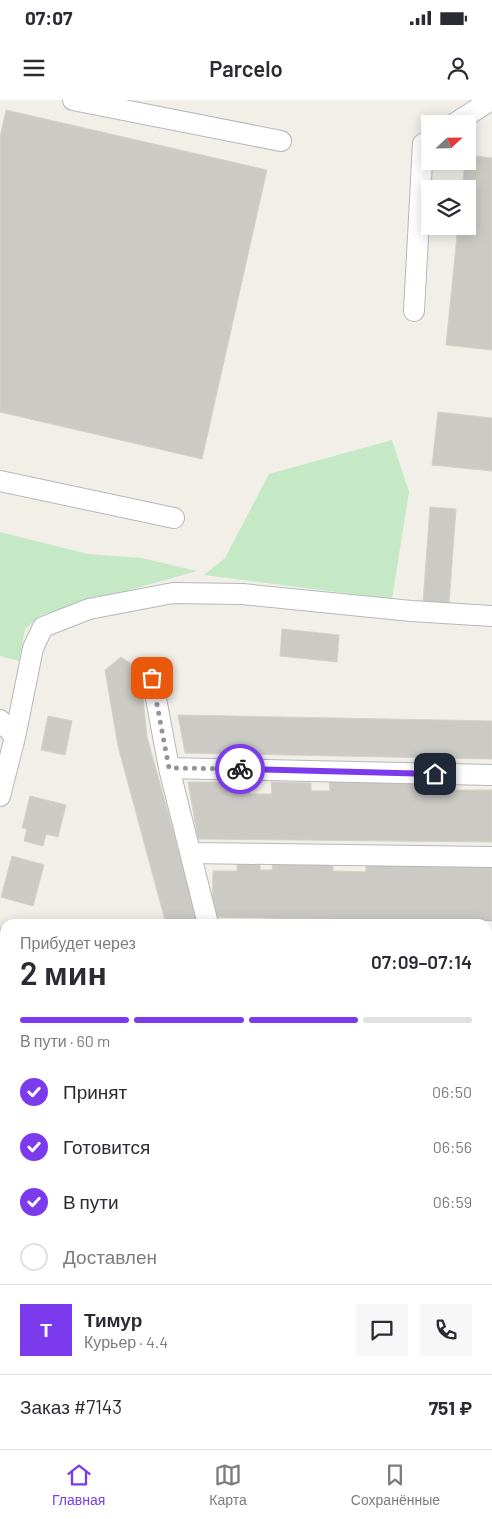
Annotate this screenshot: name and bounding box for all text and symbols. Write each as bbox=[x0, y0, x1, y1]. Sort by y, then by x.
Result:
text: 07:07 bbox=[25, 6, 72, 29]
icon: menu bbox=[20, 54, 48, 82]
icon: person bbox=[444, 54, 472, 82]
text: Parcelo bbox=[209, 55, 283, 81]
north arrow bbox=[421, 115, 476, 170]
map controls bbox=[421, 115, 476, 235]
button: layers bbox=[421, 180, 476, 235]
pin bbox=[131, 657, 173, 699]
icon: bag bbox=[138, 664, 166, 692]
courier bbox=[215, 744, 265, 794]
pin bbox=[414, 753, 456, 795]
icon: bike bbox=[226, 755, 254, 783]
icon: home bbox=[421, 760, 449, 788]
text: Прибудет через bbox=[20, 933, 136, 952]
text: 07:09–07:14 bbox=[371, 950, 472, 973]
text: 2 мин bbox=[20, 953, 107, 991]
text: В пути · 60 m bbox=[20, 1031, 110, 1050]
icon: check bbox=[20, 1078, 48, 1106]
text: Принят bbox=[63, 1080, 127, 1103]
text: 06:50 bbox=[432, 1082, 472, 1101]
icon: check bbox=[20, 1133, 48, 1161]
text: Готовится bbox=[63, 1135, 150, 1158]
text: 06:56 bbox=[433, 1137, 472, 1156]
icon: check bbox=[20, 1188, 48, 1216]
text: В пути bbox=[63, 1190, 119, 1213]
text: 06:59 bbox=[433, 1192, 472, 1211]
text: Доставлен bbox=[63, 1245, 157, 1268]
button: chat bbox=[356, 1304, 408, 1356]
button: phone bbox=[420, 1304, 472, 1356]
text: Тимур bbox=[84, 1308, 142, 1331]
text: Т bbox=[40, 1318, 52, 1341]
text: Курьер · 4.4 bbox=[84, 1332, 168, 1351]
text: Заказ #7143 bbox=[20, 1395, 122, 1418]
text: 751 ₽ bbox=[429, 1396, 472, 1419]
tab: Главная bbox=[52, 1461, 105, 1508]
tab: Карта bbox=[209, 1461, 247, 1508]
tab: Сохранённые bbox=[351, 1461, 440, 1508]

